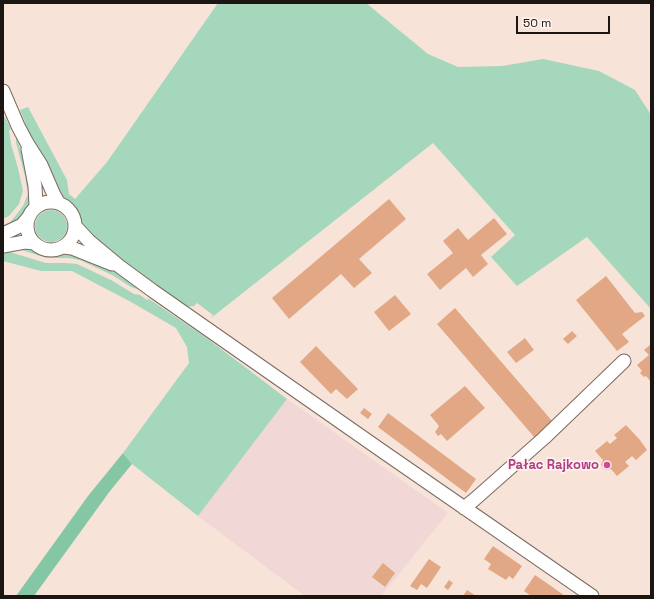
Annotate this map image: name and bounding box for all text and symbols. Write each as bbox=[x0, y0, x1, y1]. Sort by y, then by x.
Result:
scale bar bbox=[518, 8, 612, 34]
text: 50 m bbox=[523, 15, 551, 31]
place label: Pałac Rajkowo bbox=[508, 457, 599, 473]
marker: Pałac Rajkowo bbox=[602, 460, 612, 470]

